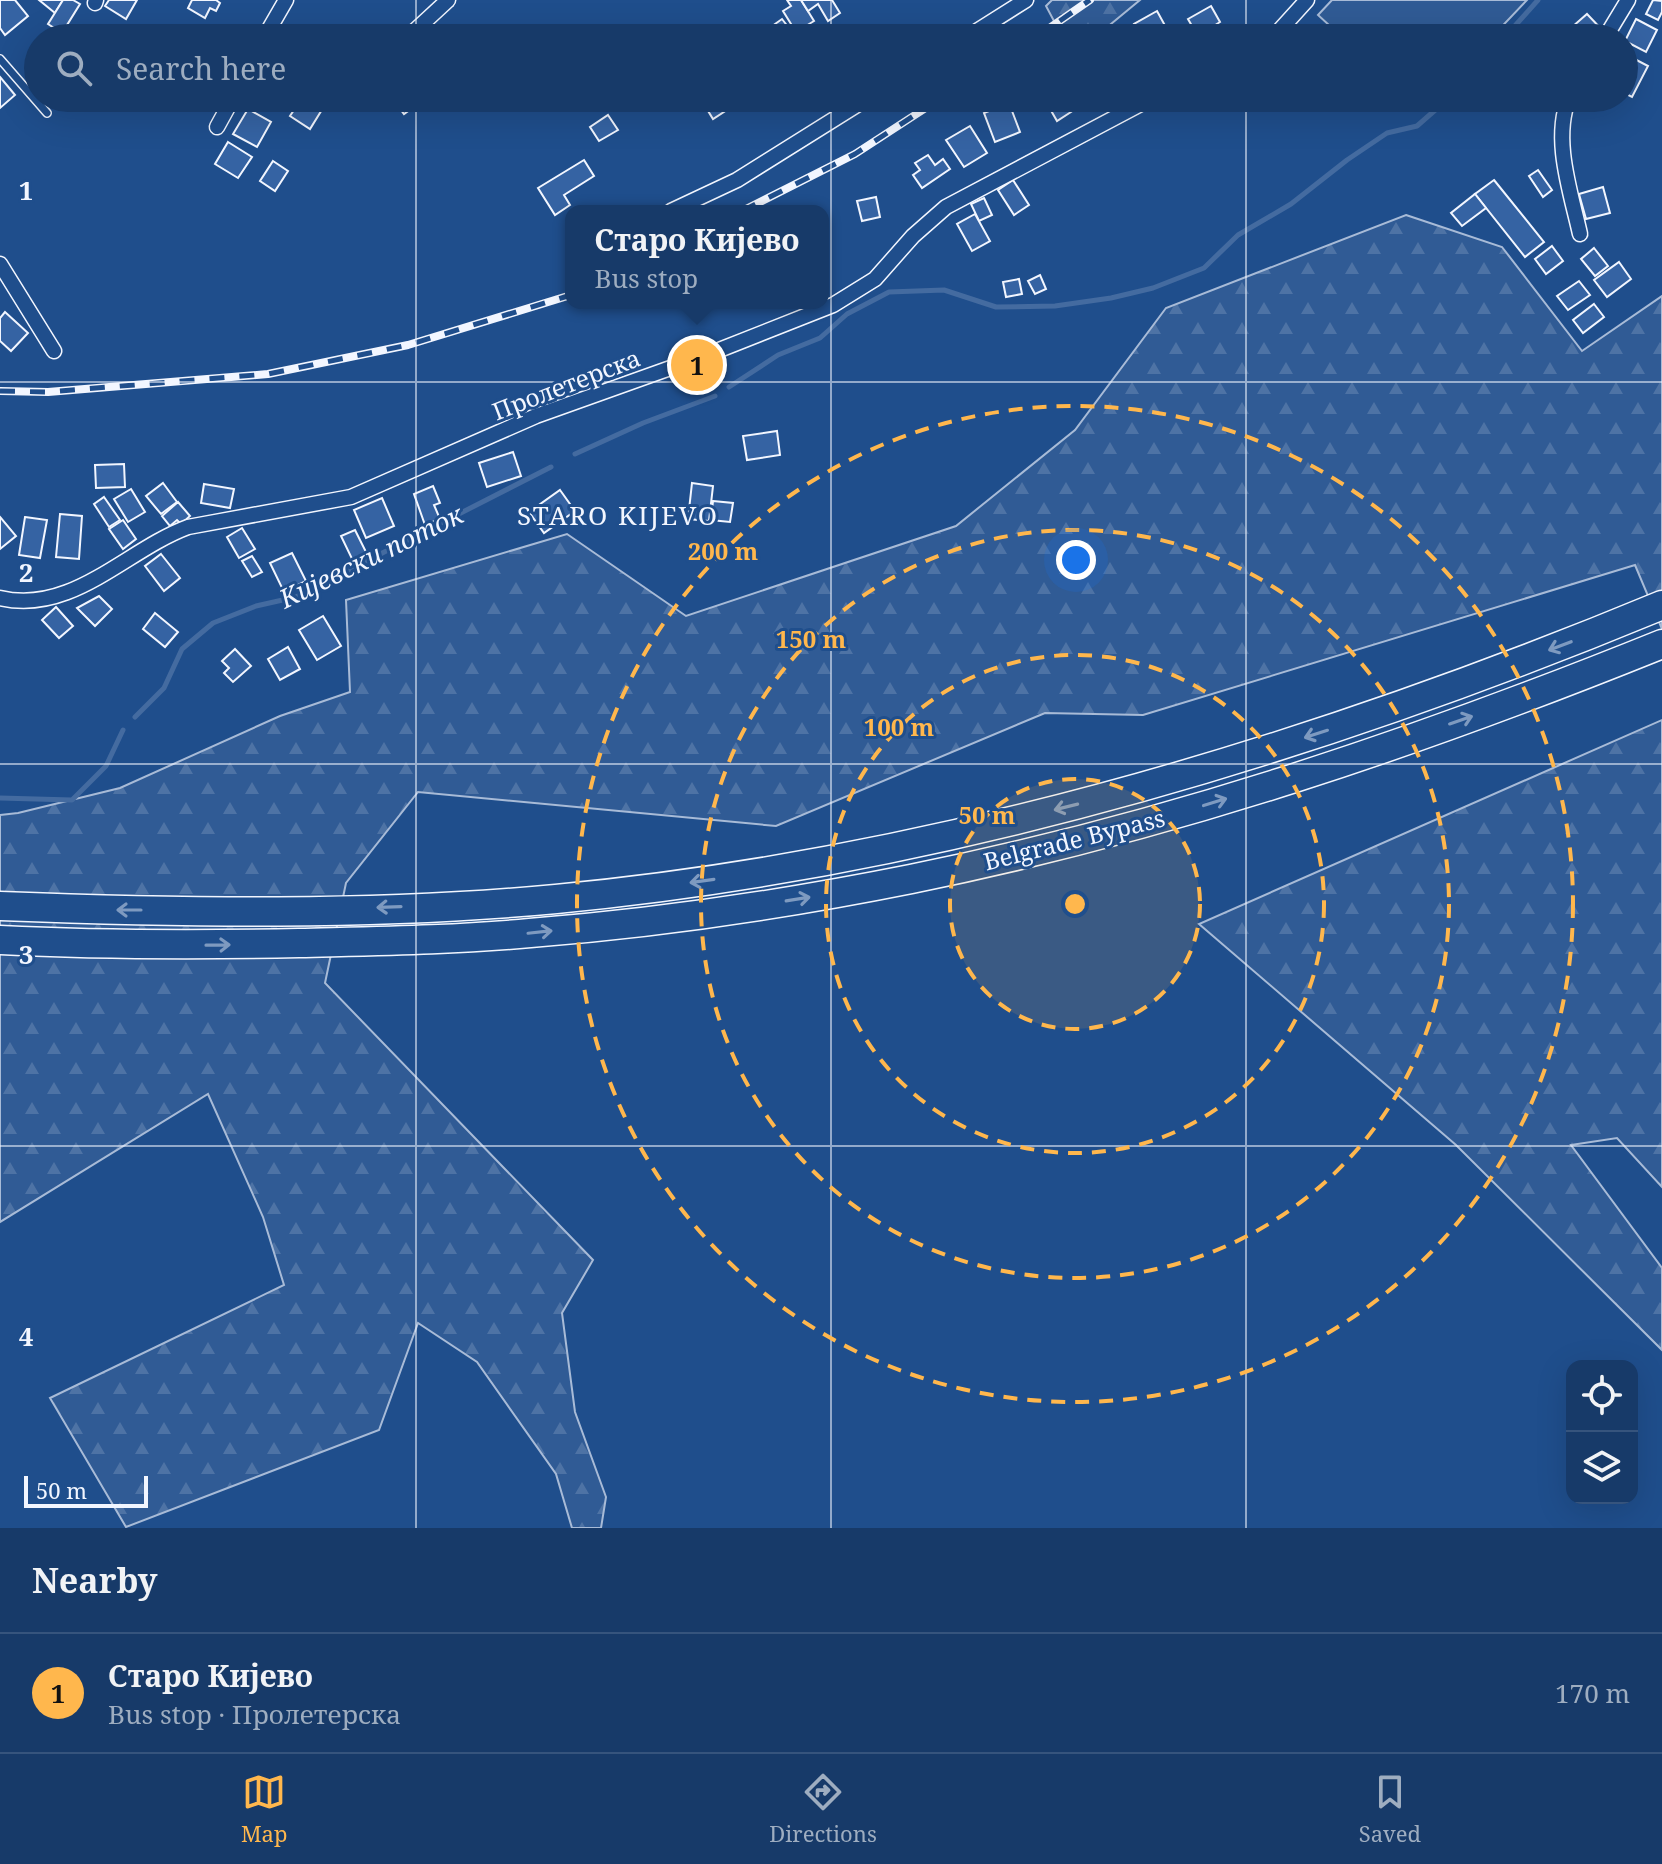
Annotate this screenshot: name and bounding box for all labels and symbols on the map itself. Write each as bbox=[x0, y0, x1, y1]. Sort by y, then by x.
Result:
text: 1 bbox=[19, 172, 33, 208]
pin: 1 bbox=[671, 335, 723, 395]
street label: Пролетерска bbox=[487, 341, 645, 427]
water label: Кијевски поток bbox=[272, 495, 470, 617]
district label: STARO KIJEVO bbox=[517, 497, 719, 533]
text: 200 m bbox=[688, 534, 759, 567]
your location bbox=[1056, 540, 1096, 580]
text: 2 bbox=[19, 554, 33, 590]
text: 150 m bbox=[776, 622, 847, 655]
one-way arrow bbox=[1548, 640, 1573, 654]
text: 100 m bbox=[864, 710, 935, 743]
one-way arrow bbox=[1449, 712, 1474, 727]
one-way arrow bbox=[1303, 727, 1329, 742]
one-way arrow bbox=[1201, 794, 1227, 809]
text: 50 m bbox=[958, 798, 1016, 831]
one-way arrow bbox=[1054, 800, 1080, 815]
street label: Belgrade Bypass bbox=[980, 801, 1168, 877]
one-way arrow bbox=[690, 874, 715, 889]
centre of rings bbox=[1061, 890, 1089, 918]
one-way arrow bbox=[785, 891, 810, 906]
one-way arrow bbox=[376, 900, 403, 915]
one-way arrow bbox=[116, 902, 143, 917]
one-way arrow bbox=[526, 925, 553, 940]
text: 3 bbox=[19, 936, 33, 972]
one-way arrow bbox=[204, 937, 231, 952]
text: 4 bbox=[19, 1318, 34, 1354]
scale bar bbox=[24, 1472, 148, 1508]

